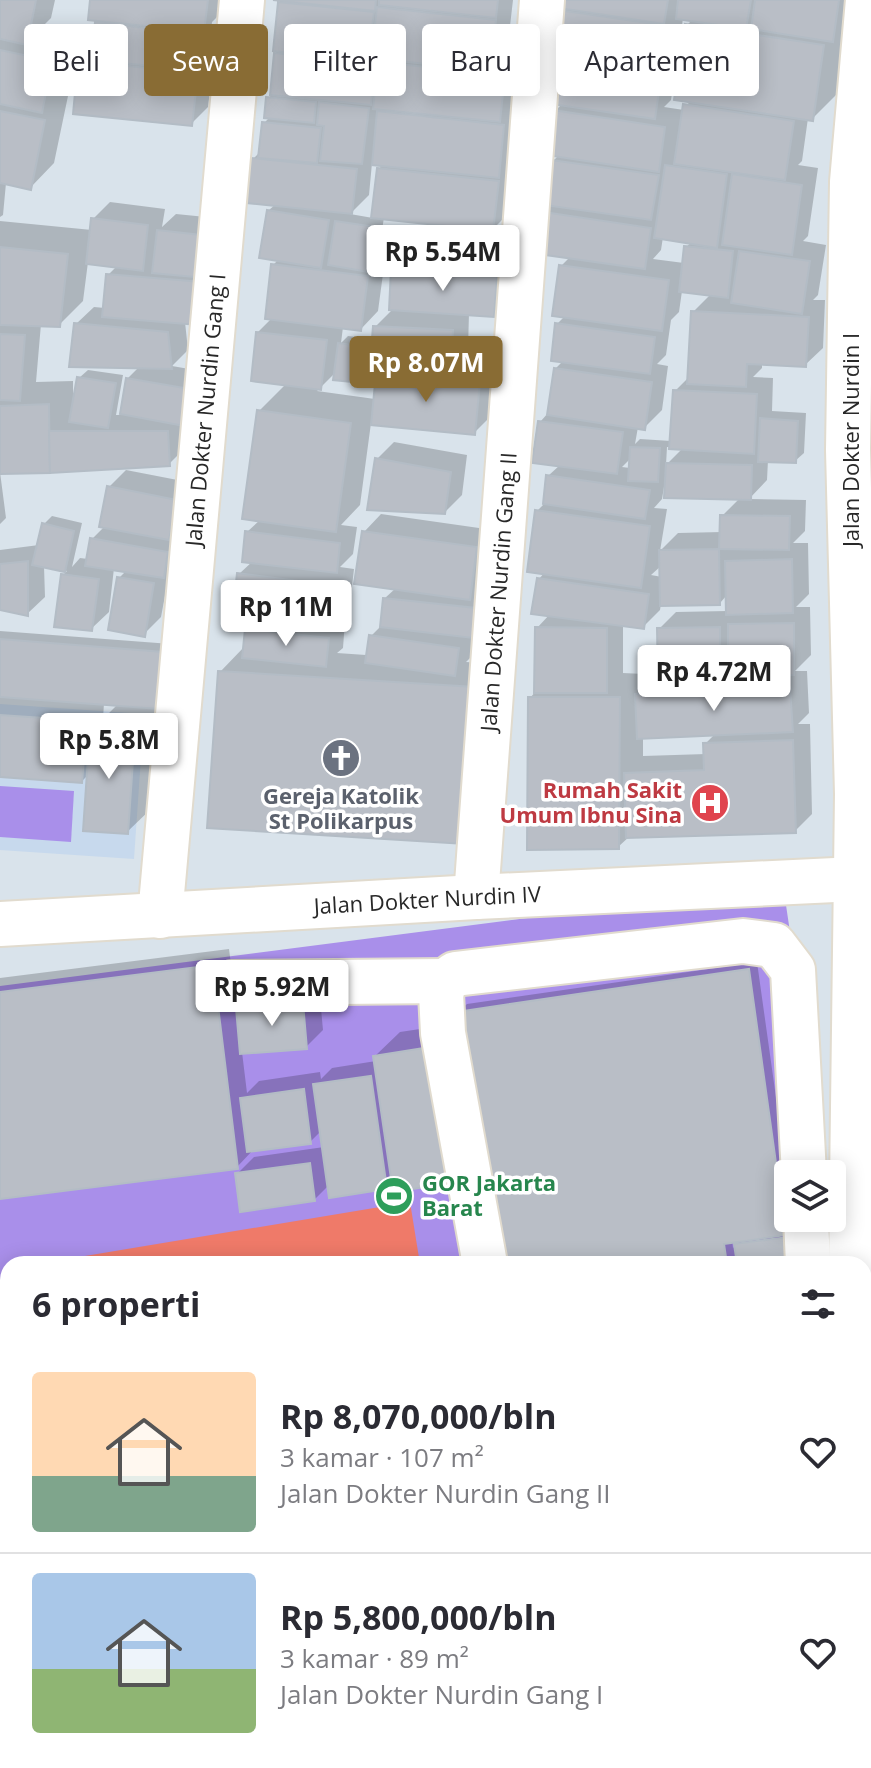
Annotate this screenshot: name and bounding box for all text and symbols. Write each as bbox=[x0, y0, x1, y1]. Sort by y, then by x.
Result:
chip: Beli bbox=[24, 24, 128, 96]
chip: Sewa bbox=[144, 24, 268, 96]
chip: Filter bbox=[284, 24, 406, 96]
chip: Baru bbox=[422, 24, 540, 96]
chip: Apartemen bbox=[556, 24, 759, 96]
pin: Rp 5.54M bbox=[360, 225, 526, 293]
text: Rp 5.54M bbox=[385, 233, 501, 269]
street label: Jalan Dokter Nurdin Gang I bbox=[177, 272, 231, 550]
street label: Jalan Dokter Nurdin I bbox=[835, 333, 865, 549]
pin: Rp 8.07M bbox=[343, 336, 509, 404]
text: Rp 8.07M bbox=[368, 344, 484, 380]
street label: Jalan Dokter Nurdin Gang II bbox=[472, 451, 523, 734]
pin: Rp 11M bbox=[221, 580, 351, 648]
text: Rp 11M bbox=[239, 588, 333, 624]
pin: Rp 4.72M bbox=[631, 645, 797, 713]
text: Rp 4.72M bbox=[656, 653, 772, 689]
pin: Rp 5.8M bbox=[35, 713, 183, 781]
text: Rp 5.8M bbox=[58, 721, 160, 757]
church icon: Gereja Katolik St Polikarpus bbox=[320, 737, 362, 779]
place label: Rumah Sakit Umum Ibnu Sina bbox=[500, 774, 682, 829]
place label: Gereja Katolik St Polikarpus bbox=[263, 780, 419, 835]
hospital icon: Rumah Sakit Umum Ibnu Sina bbox=[689, 782, 731, 824]
street label: Jalan Dokter Nurdin IV bbox=[311, 878, 542, 920]
pin: Rp 5.92M bbox=[189, 960, 355, 1028]
text: Rp 5.92M bbox=[214, 968, 330, 1004]
map controls bbox=[774, 1160, 846, 1232]
button: layers bbox=[774, 1160, 846, 1232]
place label: GOR Jakarta Barat bbox=[422, 1167, 556, 1222]
sports icon: GOR Jakarta Barat bbox=[373, 1175, 415, 1217]
text: 6 properti bbox=[32, 1281, 200, 1327]
icon: filters bbox=[796, 1282, 840, 1326]
text: Rp 8,070,000/bln bbox=[280, 1393, 557, 1439]
icon: home bbox=[96, 1404, 192, 1500]
icon: heart bbox=[796, 1430, 840, 1474]
text: 3 kamar · 107 m² bbox=[280, 1439, 484, 1475]
text: Jalan Dokter Nurdin Gang II bbox=[280, 1475, 611, 1511]
text: Rp 5,800,000/bln bbox=[280, 1594, 557, 1640]
icon: home bbox=[96, 1605, 192, 1701]
icon: heart bbox=[796, 1631, 840, 1675]
text: 3 kamar · 89 m² bbox=[280, 1640, 469, 1676]
text: Jalan Dokter Nurdin Gang I bbox=[280, 1676, 603, 1712]

